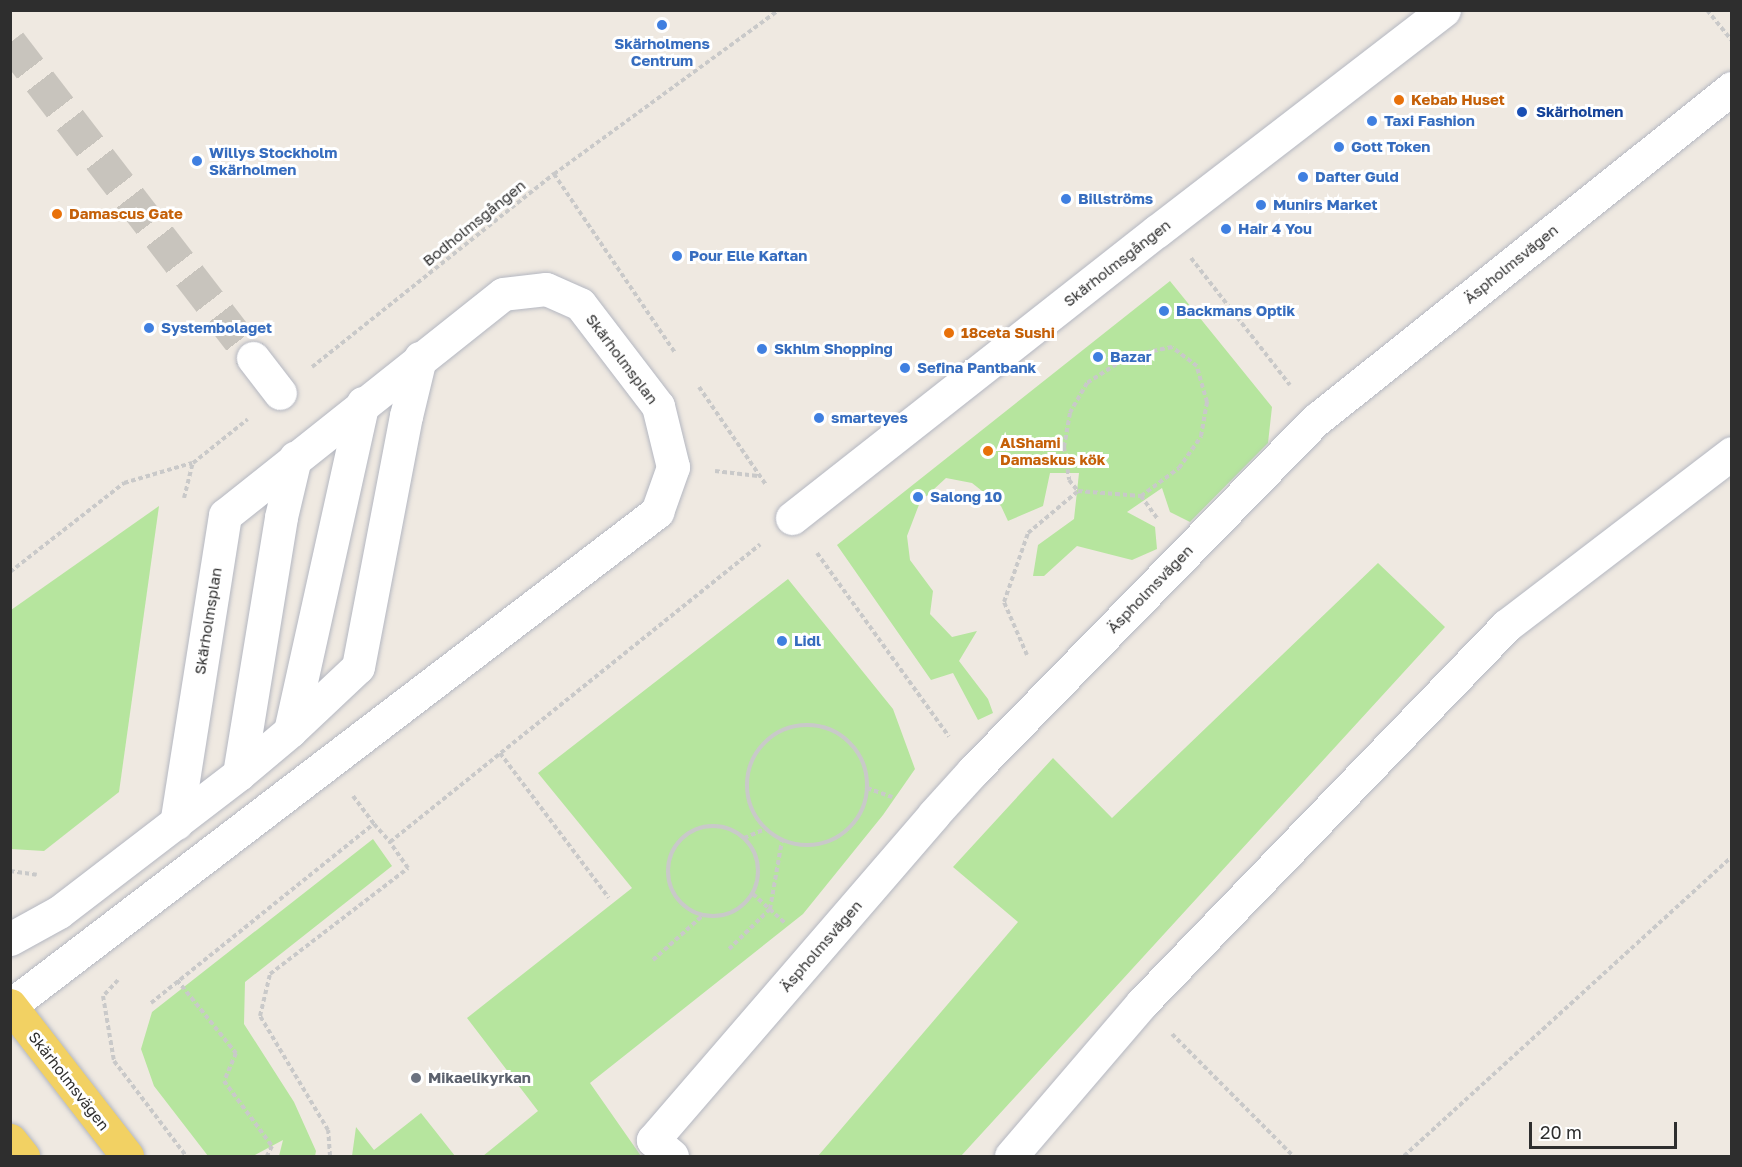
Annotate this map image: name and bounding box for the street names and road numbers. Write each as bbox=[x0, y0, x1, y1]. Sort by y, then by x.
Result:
street label: Bodholmsgången bbox=[419, 176, 529, 270]
street label: Skärholmsgången bbox=[1060, 216, 1174, 310]
street label: Äspholmsvägen bbox=[1461, 221, 1561, 307]
street label: Skärholmsplan bbox=[582, 310, 662, 408]
street label: Äspholmsvägen bbox=[1104, 541, 1196, 637]
street label: Skärholmsplan bbox=[191, 566, 225, 676]
street label: Äspholmsvägen bbox=[776, 897, 866, 995]
street label: Skärholmsvägen bbox=[25, 1028, 113, 1134]

